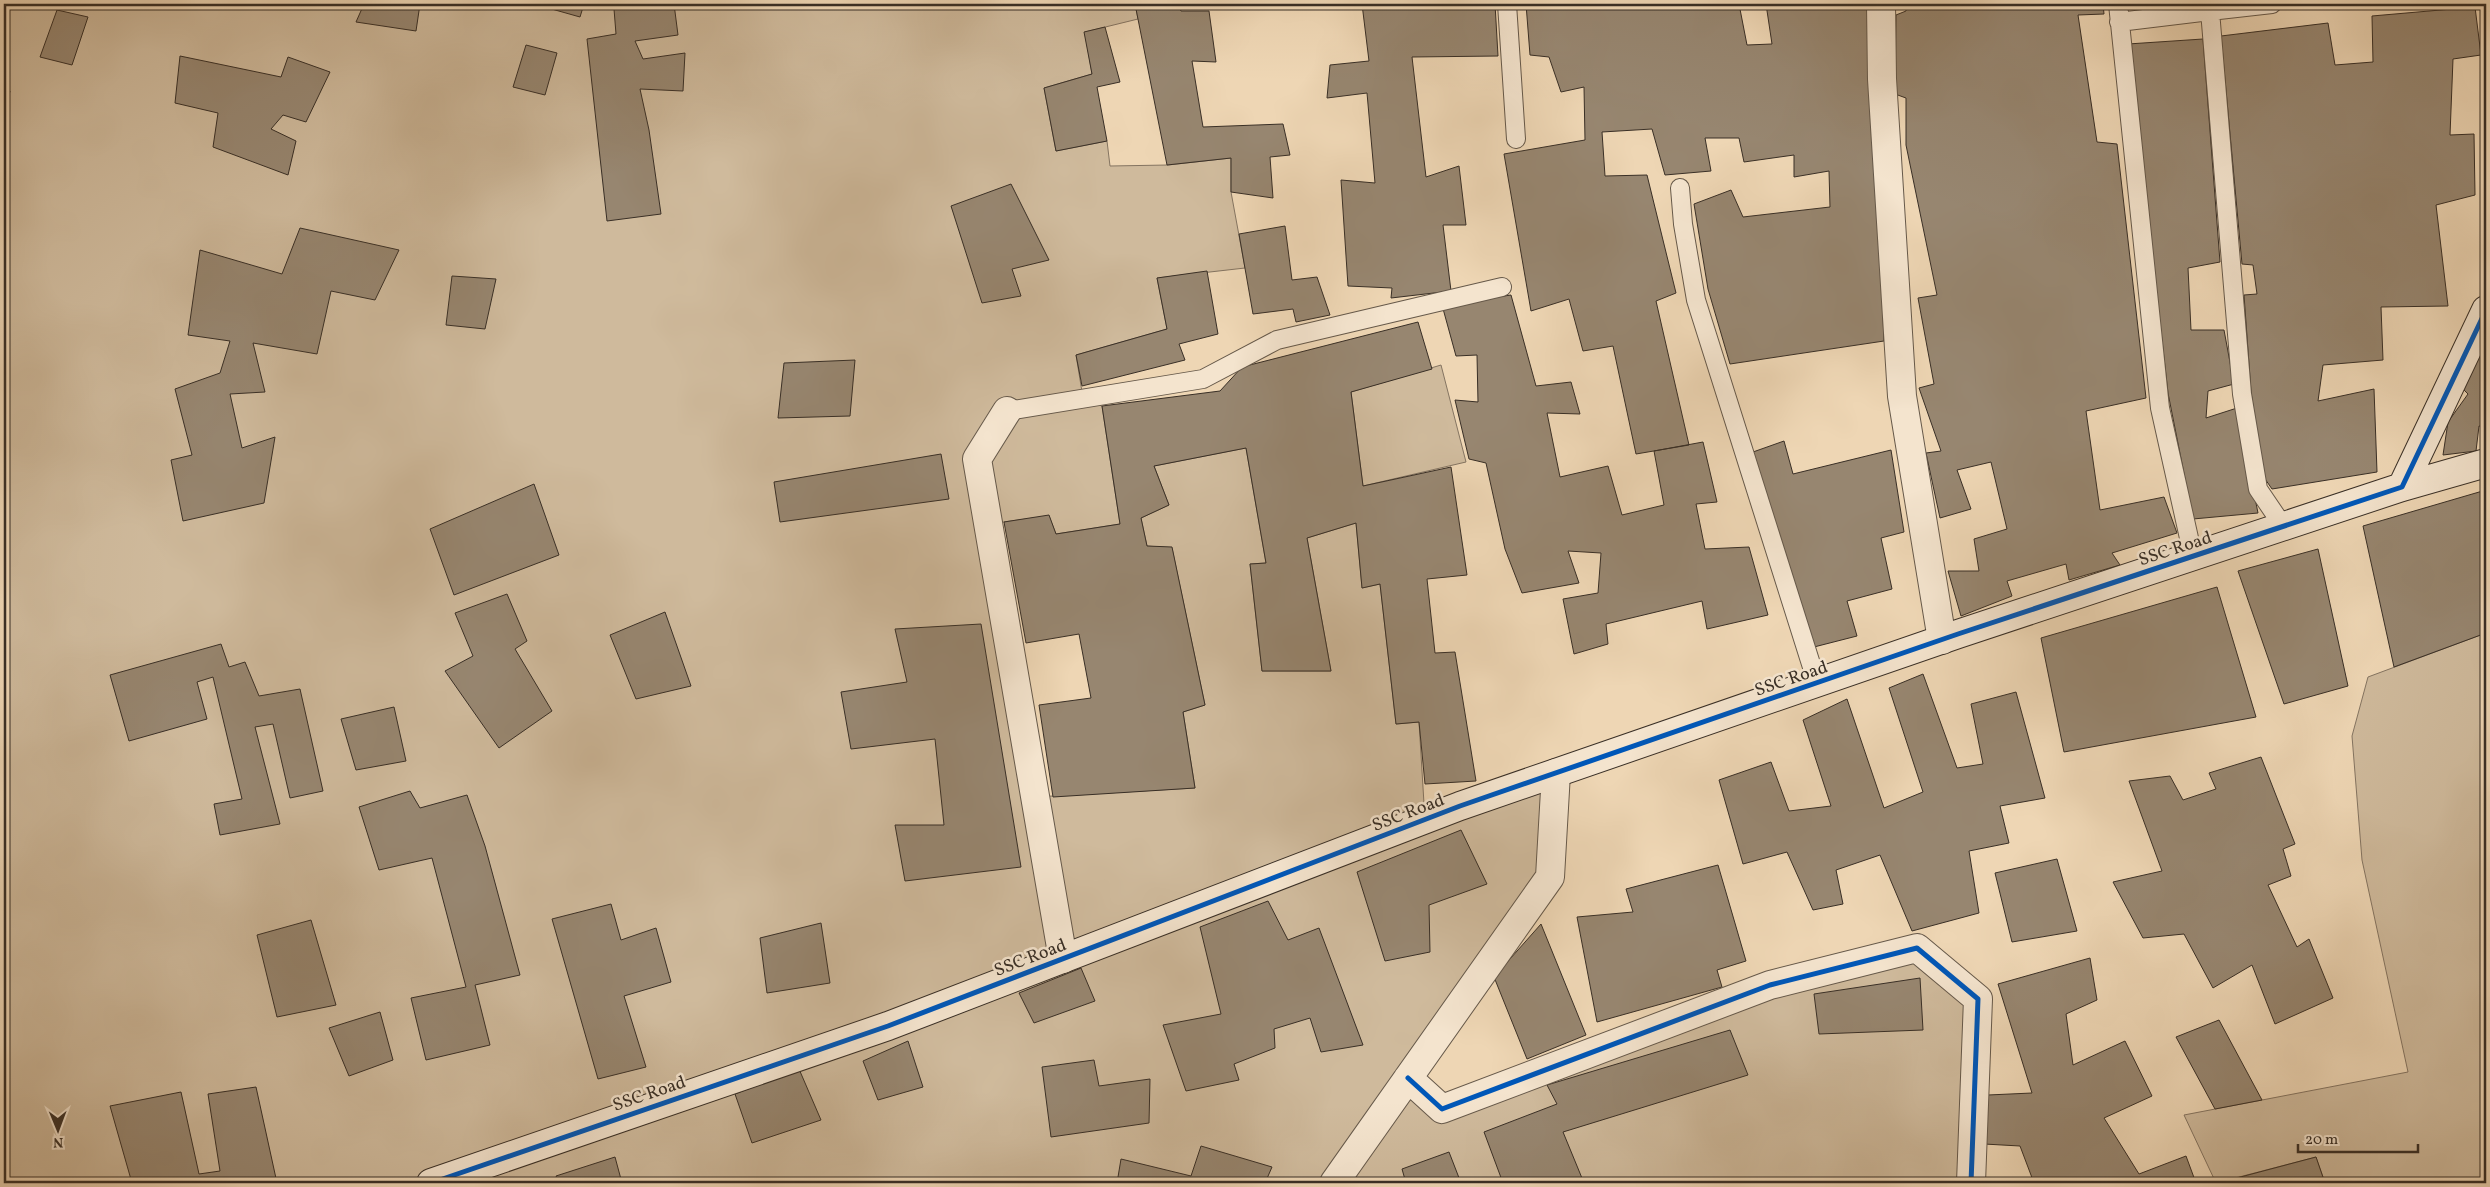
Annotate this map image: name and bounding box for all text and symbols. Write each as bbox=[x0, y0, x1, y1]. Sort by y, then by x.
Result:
street label: SSC Road bbox=[2136, 526, 2215, 573]
street label: SSC Road bbox=[1752, 655, 1831, 704]
street label: SSC Road bbox=[1369, 788, 1448, 839]
street label: SSC Road bbox=[991, 933, 1070, 984]
street label: SSC Road bbox=[610, 1070, 689, 1119]
north arrow bbox=[32, 1104, 82, 1154]
scale bar bbox=[2298, 1122, 2418, 1154]
text: 20 m bbox=[2305, 1130, 2338, 1151]
text: N bbox=[53, 1132, 63, 1151]

